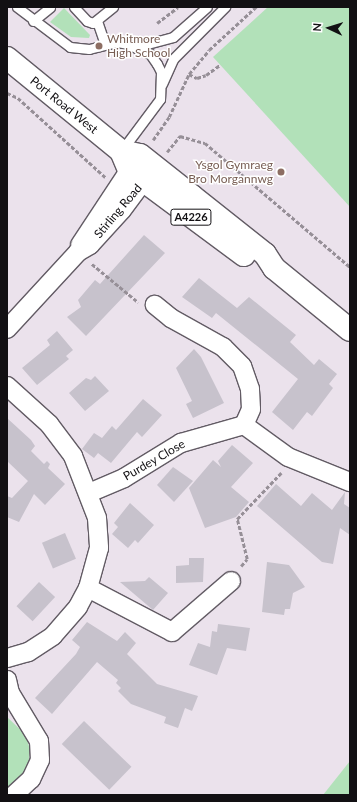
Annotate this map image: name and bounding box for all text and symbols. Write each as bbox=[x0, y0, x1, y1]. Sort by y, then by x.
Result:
north arrow bbox=[309, 8, 349, 48]
text: N bbox=[310, 22, 323, 32]
place label: Whitmore High School bbox=[107, 32, 170, 60]
marker: Whitmore High School bbox=[94, 41, 104, 51]
street label: Port Road West bbox=[27, 73, 101, 137]
place label: Ysgol Gymraeg Bro Morgannwg bbox=[188, 158, 273, 186]
marker: Ysgol Gymraeg Bro Morgannwg bbox=[276, 167, 286, 177]
street label: Stirling Road bbox=[91, 181, 145, 241]
road number: A4226 bbox=[170, 208, 212, 226]
street label: Purdey Close bbox=[120, 436, 188, 484]

